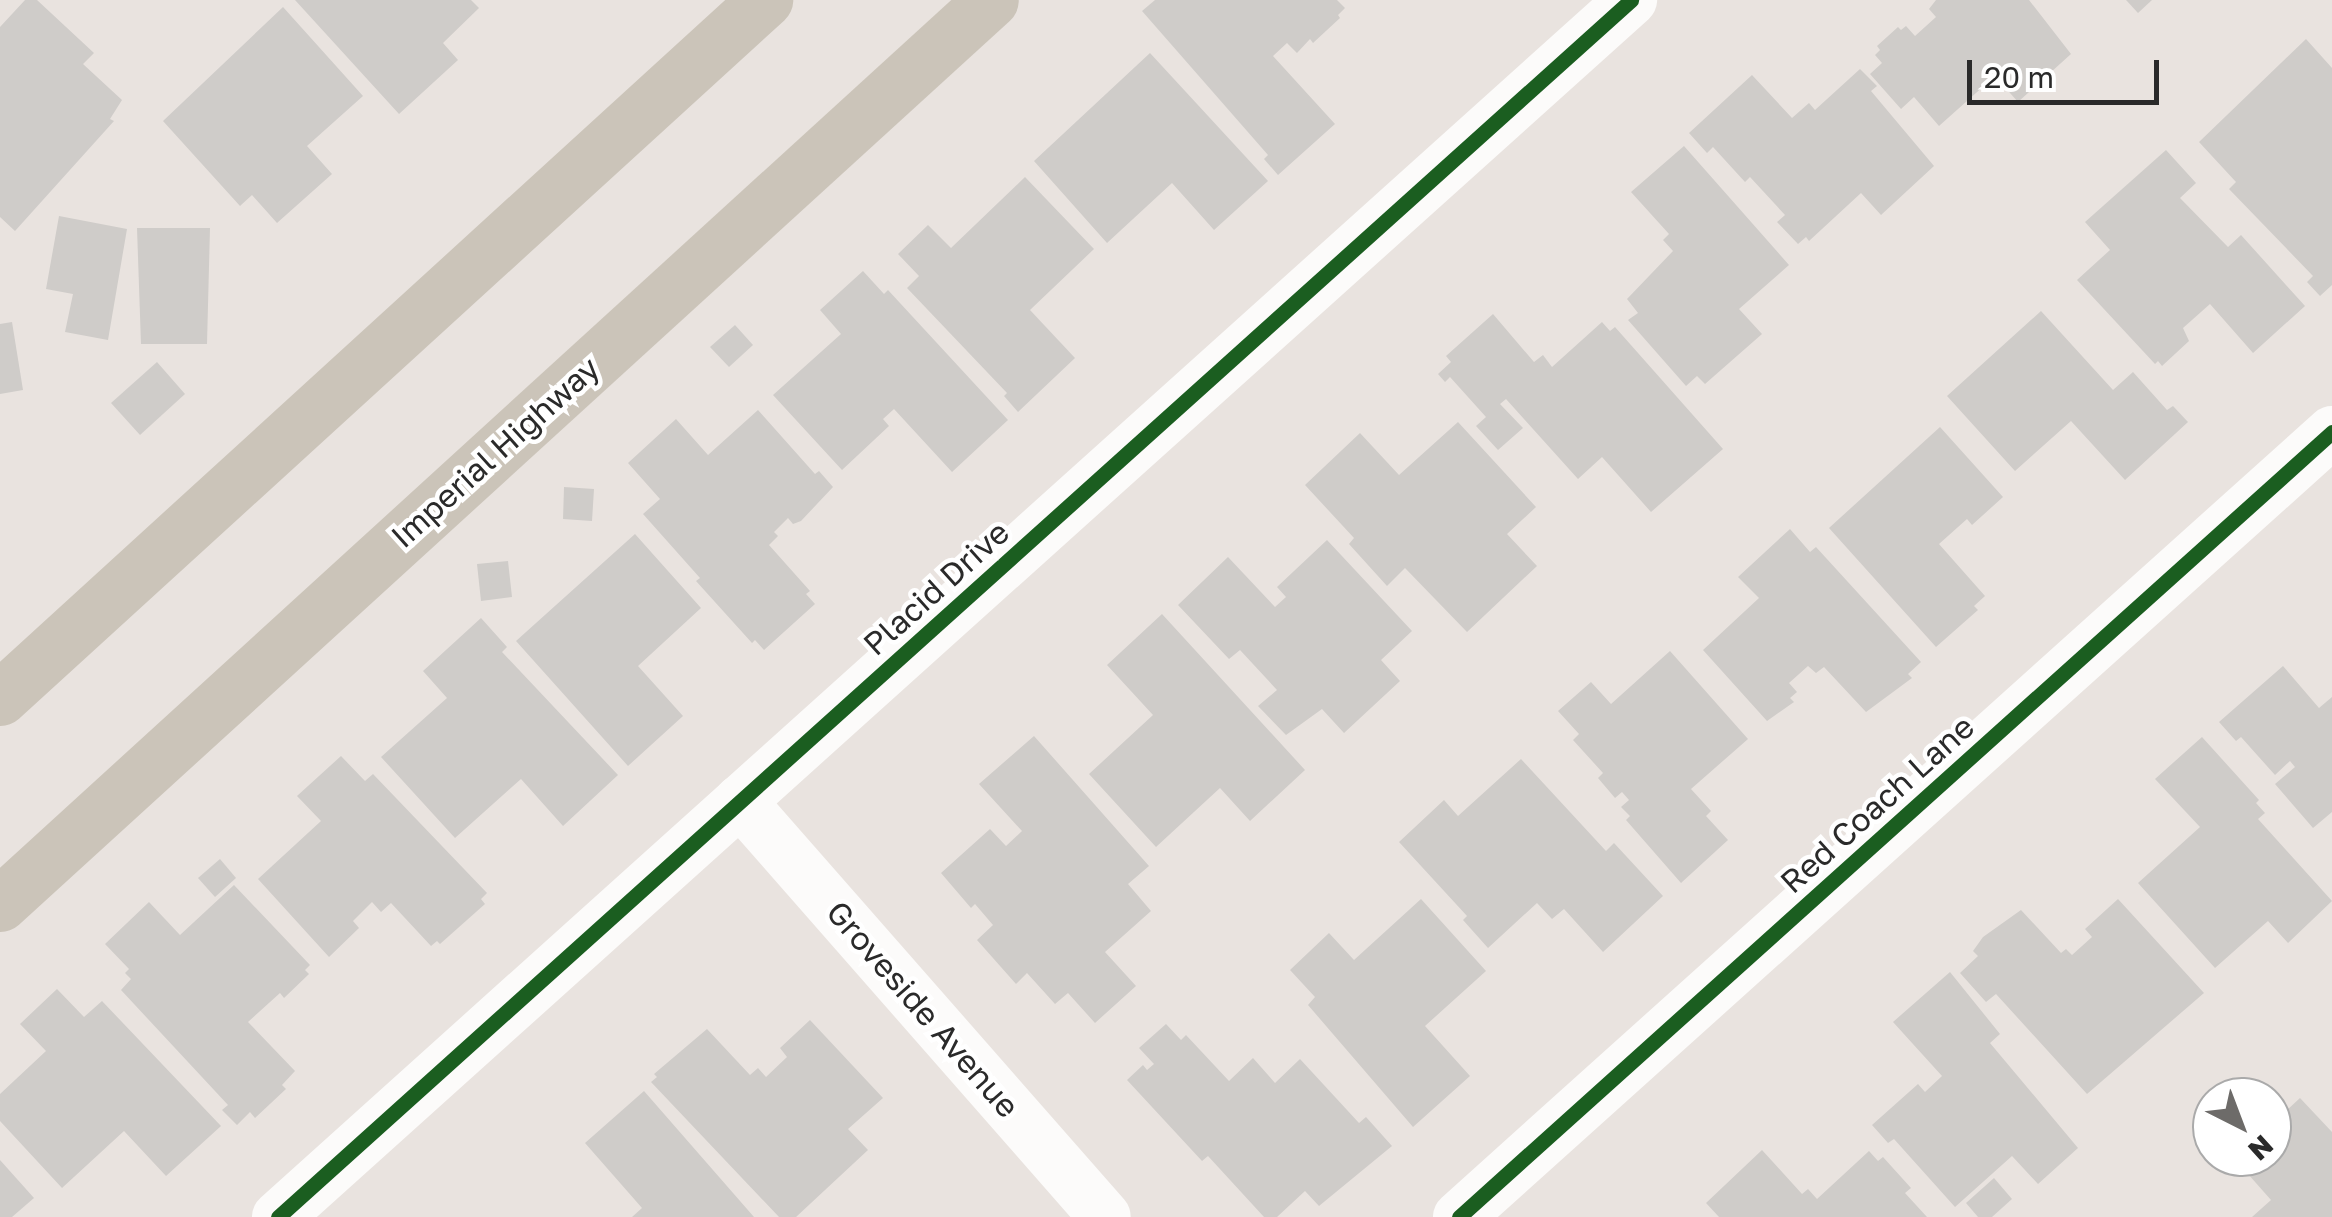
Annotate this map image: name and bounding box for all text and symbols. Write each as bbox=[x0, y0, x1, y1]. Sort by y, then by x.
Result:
scale bar bbox=[1972, 40, 2164, 102]
text: 20 m bbox=[1984, 59, 2054, 95]
street label: Imperial Highway bbox=[383, 349, 607, 555]
street label: Placid Drive bbox=[855, 513, 1017, 663]
street label: Red Coach Lane bbox=[1772, 707, 1982, 901]
street label: Groveside Avenue bbox=[819, 893, 1027, 1125]
north arrow bbox=[2192, 1077, 2292, 1177]
text: N bbox=[2242, 1129, 2280, 1168]

